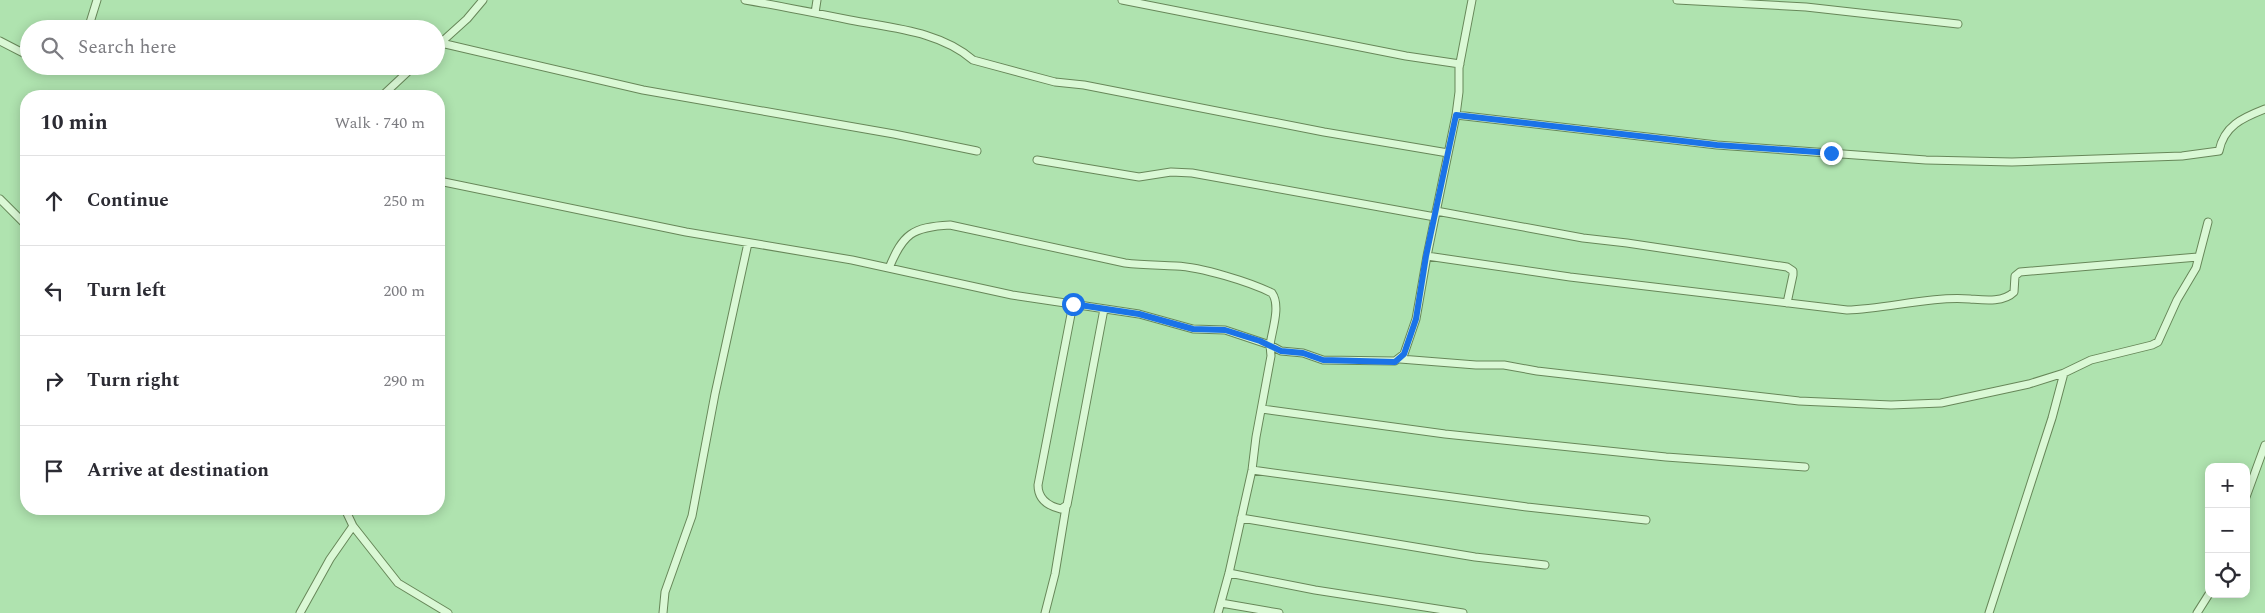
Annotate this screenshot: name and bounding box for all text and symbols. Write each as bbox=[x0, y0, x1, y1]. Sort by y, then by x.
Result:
search box bbox=[20, 20, 445, 75]
text: Search here bbox=[78, 33, 177, 62]
icon: search bbox=[38, 34, 66, 62]
text: 10 min bbox=[40, 107, 108, 139]
text: Walk · 740 m bbox=[334, 111, 425, 135]
route end bbox=[1820, 142, 1843, 165]
text: Continue bbox=[87, 186, 169, 215]
icon: ahead bbox=[40, 187, 68, 215]
text: 250 m bbox=[383, 189, 425, 213]
text: Turn left bbox=[87, 276, 166, 305]
icon: left bbox=[40, 277, 68, 305]
text: 200 m bbox=[383, 279, 425, 303]
route start bbox=[1062, 293, 1085, 316]
text: Turn right bbox=[87, 366, 180, 395]
icon: right bbox=[40, 367, 68, 395]
text: 290 m bbox=[383, 369, 425, 393]
text: Arrive at destination bbox=[87, 456, 269, 485]
icon: arrive bbox=[40, 457, 68, 485]
map controls bbox=[2205, 463, 2250, 598]
button: + bbox=[2205, 463, 2250, 508]
button: − bbox=[2205, 508, 2250, 553]
button: locate bbox=[2205, 553, 2250, 598]

